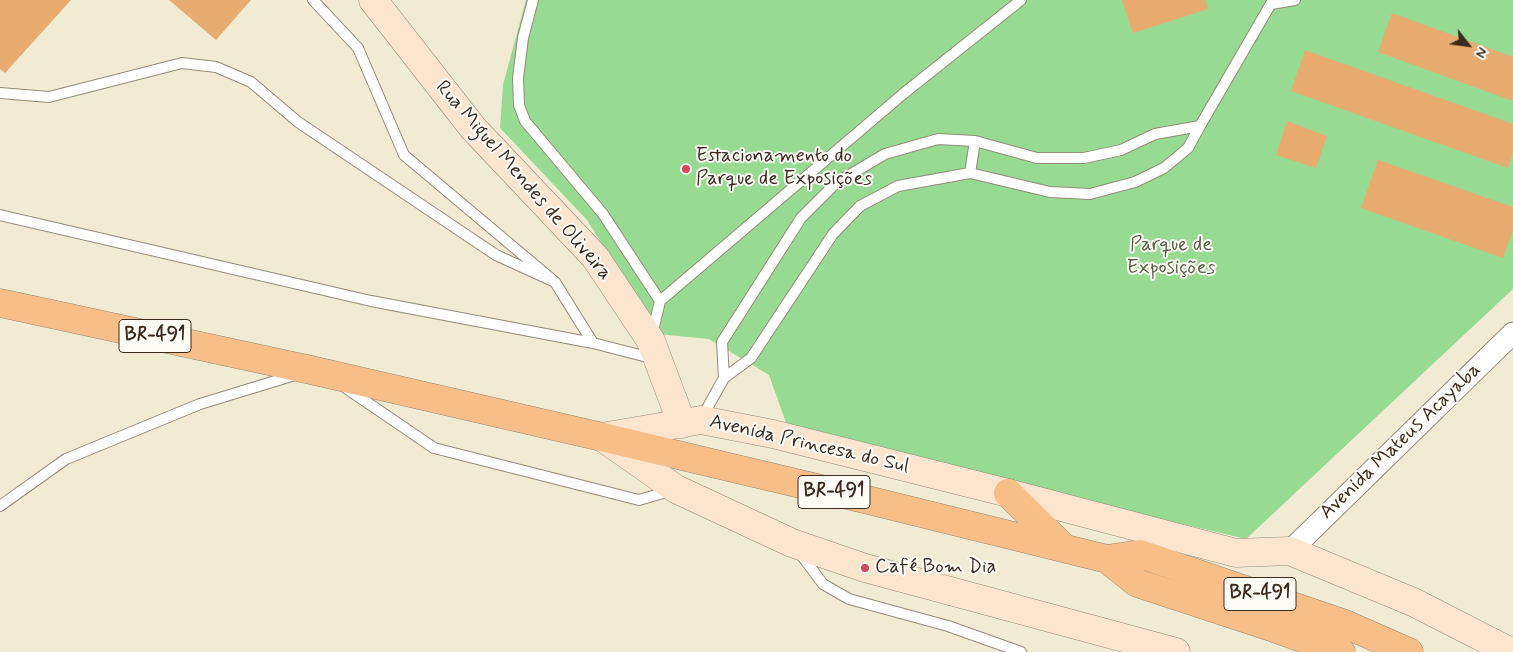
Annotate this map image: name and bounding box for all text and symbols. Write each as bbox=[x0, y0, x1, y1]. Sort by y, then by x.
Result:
north arrow bbox=[1443, 20, 1493, 70]
text: N bbox=[1471, 44, 1491, 61]
street label: Rua Miguel Mendes de Oliveira bbox=[430, 76, 616, 286]
place label: Estacionamento do Parque de Exposições bbox=[696, 145, 872, 192]
marker: Estacionamento do Parque de Exposições bbox=[680, 163, 692, 175]
park label: Parque de Exposições bbox=[1127, 234, 1215, 281]
road number: BR-491 bbox=[119, 320, 191, 352]
street label: Avenida Mateus Acayaba bbox=[1315, 359, 1487, 525]
street label: Avenida Princesa do Sul bbox=[707, 410, 911, 480]
road number: BR-491 bbox=[798, 476, 870, 508]
place label: Café Bom Dia bbox=[875, 556, 996, 580]
marker: Café Bom Dia bbox=[859, 562, 871, 574]
road number: BR-491 bbox=[1224, 578, 1296, 610]

